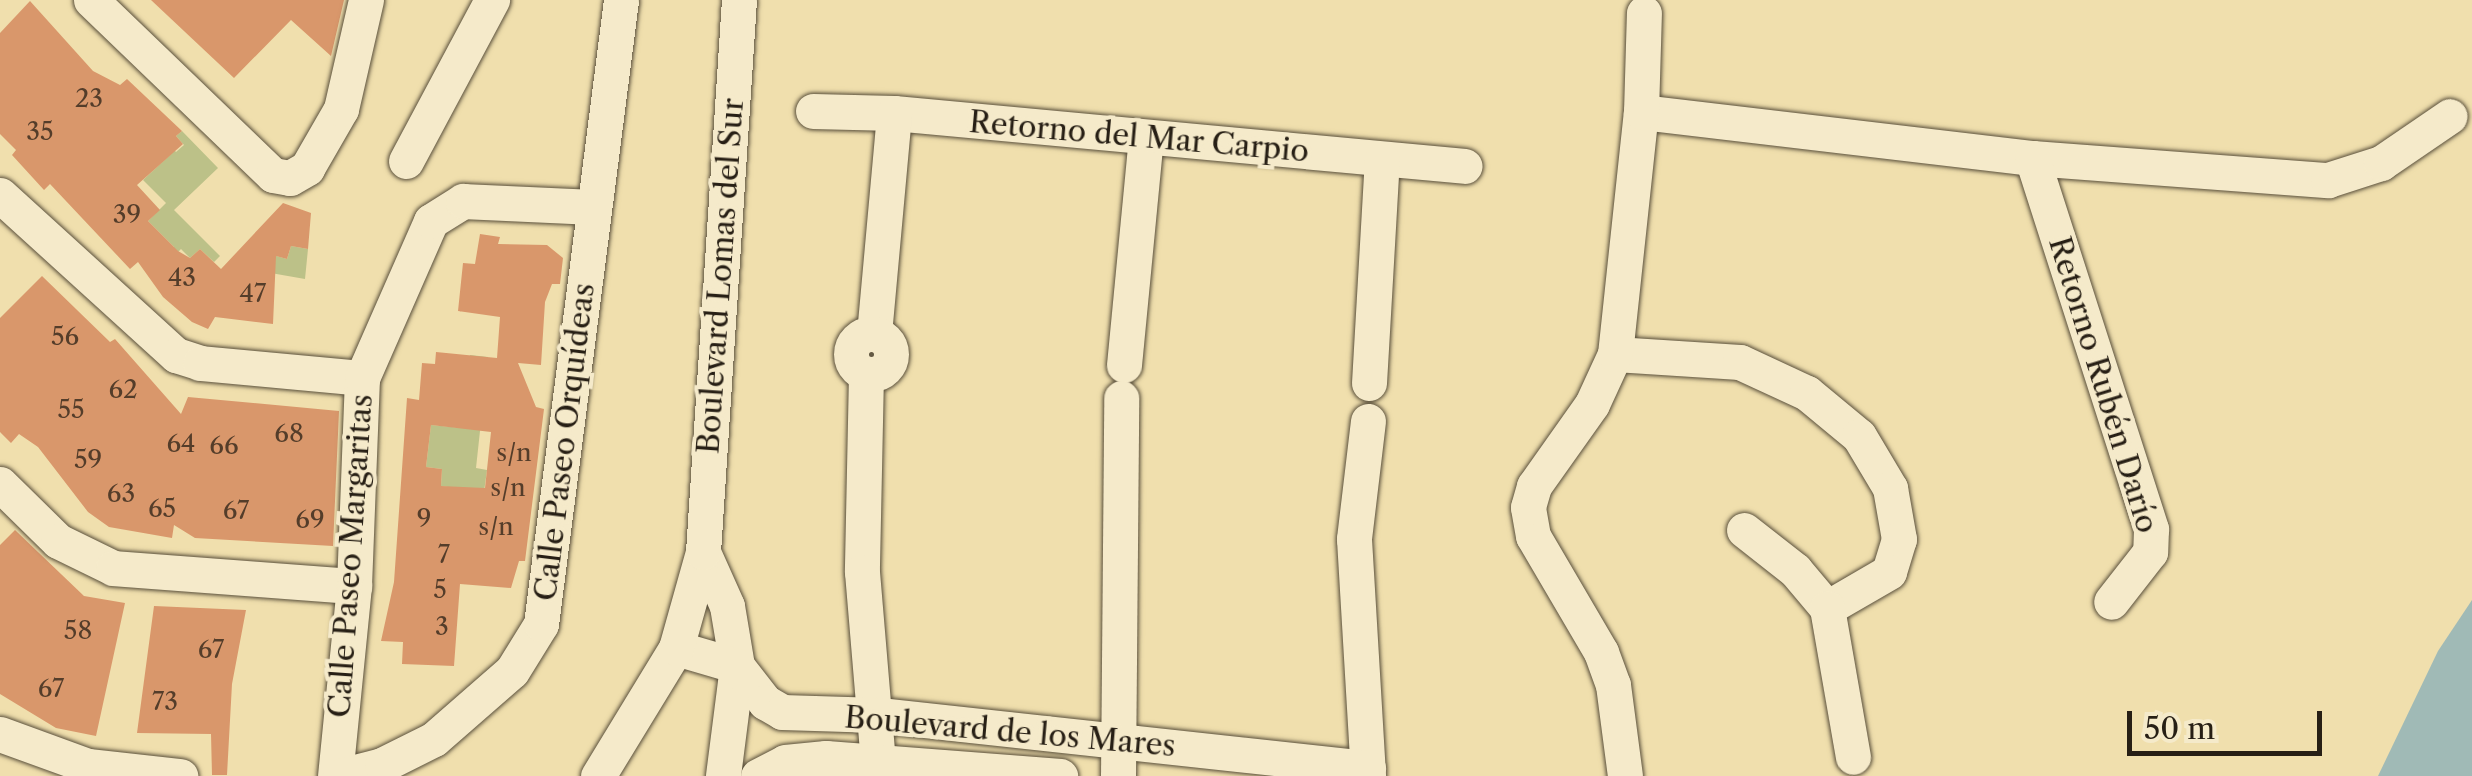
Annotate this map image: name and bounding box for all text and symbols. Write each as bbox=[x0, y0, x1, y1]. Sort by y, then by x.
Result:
house number: 23 bbox=[75, 84, 103, 114]
street label: Boulevard Lomas del Sur bbox=[691, 97, 751, 455]
street label: Retorno del Mar Carpio bbox=[967, 104, 1311, 170]
house number: 35 bbox=[26, 117, 54, 147]
house number: 39 bbox=[113, 200, 141, 230]
street label: Retorno Rubén Darío bbox=[2041, 233, 2165, 537]
house number: 43 bbox=[168, 263, 196, 293]
house number: 47 bbox=[240, 279, 266, 309]
street label: Calle Paseo Orquídeas bbox=[528, 281, 602, 603]
house number: 56 bbox=[51, 322, 79, 352]
house number: 62 bbox=[108, 375, 138, 405]
street label: Calle Paseo Margaritas bbox=[322, 393, 380, 719]
house number: 55 bbox=[57, 395, 85, 425]
house number: 68 bbox=[274, 419, 304, 449]
house number: 64 bbox=[166, 429, 196, 459]
house number: 66 bbox=[209, 431, 239, 461]
house number: s/n bbox=[496, 438, 532, 468]
house number: 59 bbox=[74, 445, 102, 475]
house number: s/n bbox=[490, 473, 526, 503]
house number: 63 bbox=[107, 479, 135, 509]
house number: 65 bbox=[148, 494, 176, 524]
house number: 67 bbox=[223, 496, 249, 526]
house number: 9 bbox=[417, 504, 431, 534]
house number: 69 bbox=[295, 505, 325, 535]
house number: s/n bbox=[478, 512, 514, 542]
house number: 7 bbox=[438, 540, 450, 570]
house number: 5 bbox=[433, 575, 447, 605]
house number: 3 bbox=[435, 612, 449, 642]
house number: 58 bbox=[64, 616, 92, 646]
house number: 67 bbox=[198, 635, 224, 665]
house number: 67 bbox=[38, 674, 64, 704]
house number: 73 bbox=[152, 687, 178, 717]
scale bar bbox=[2132, 691, 2327, 753]
street label: Boulevard de los Mares bbox=[843, 700, 1177, 764]
text: 50 m bbox=[2144, 710, 2215, 747]

